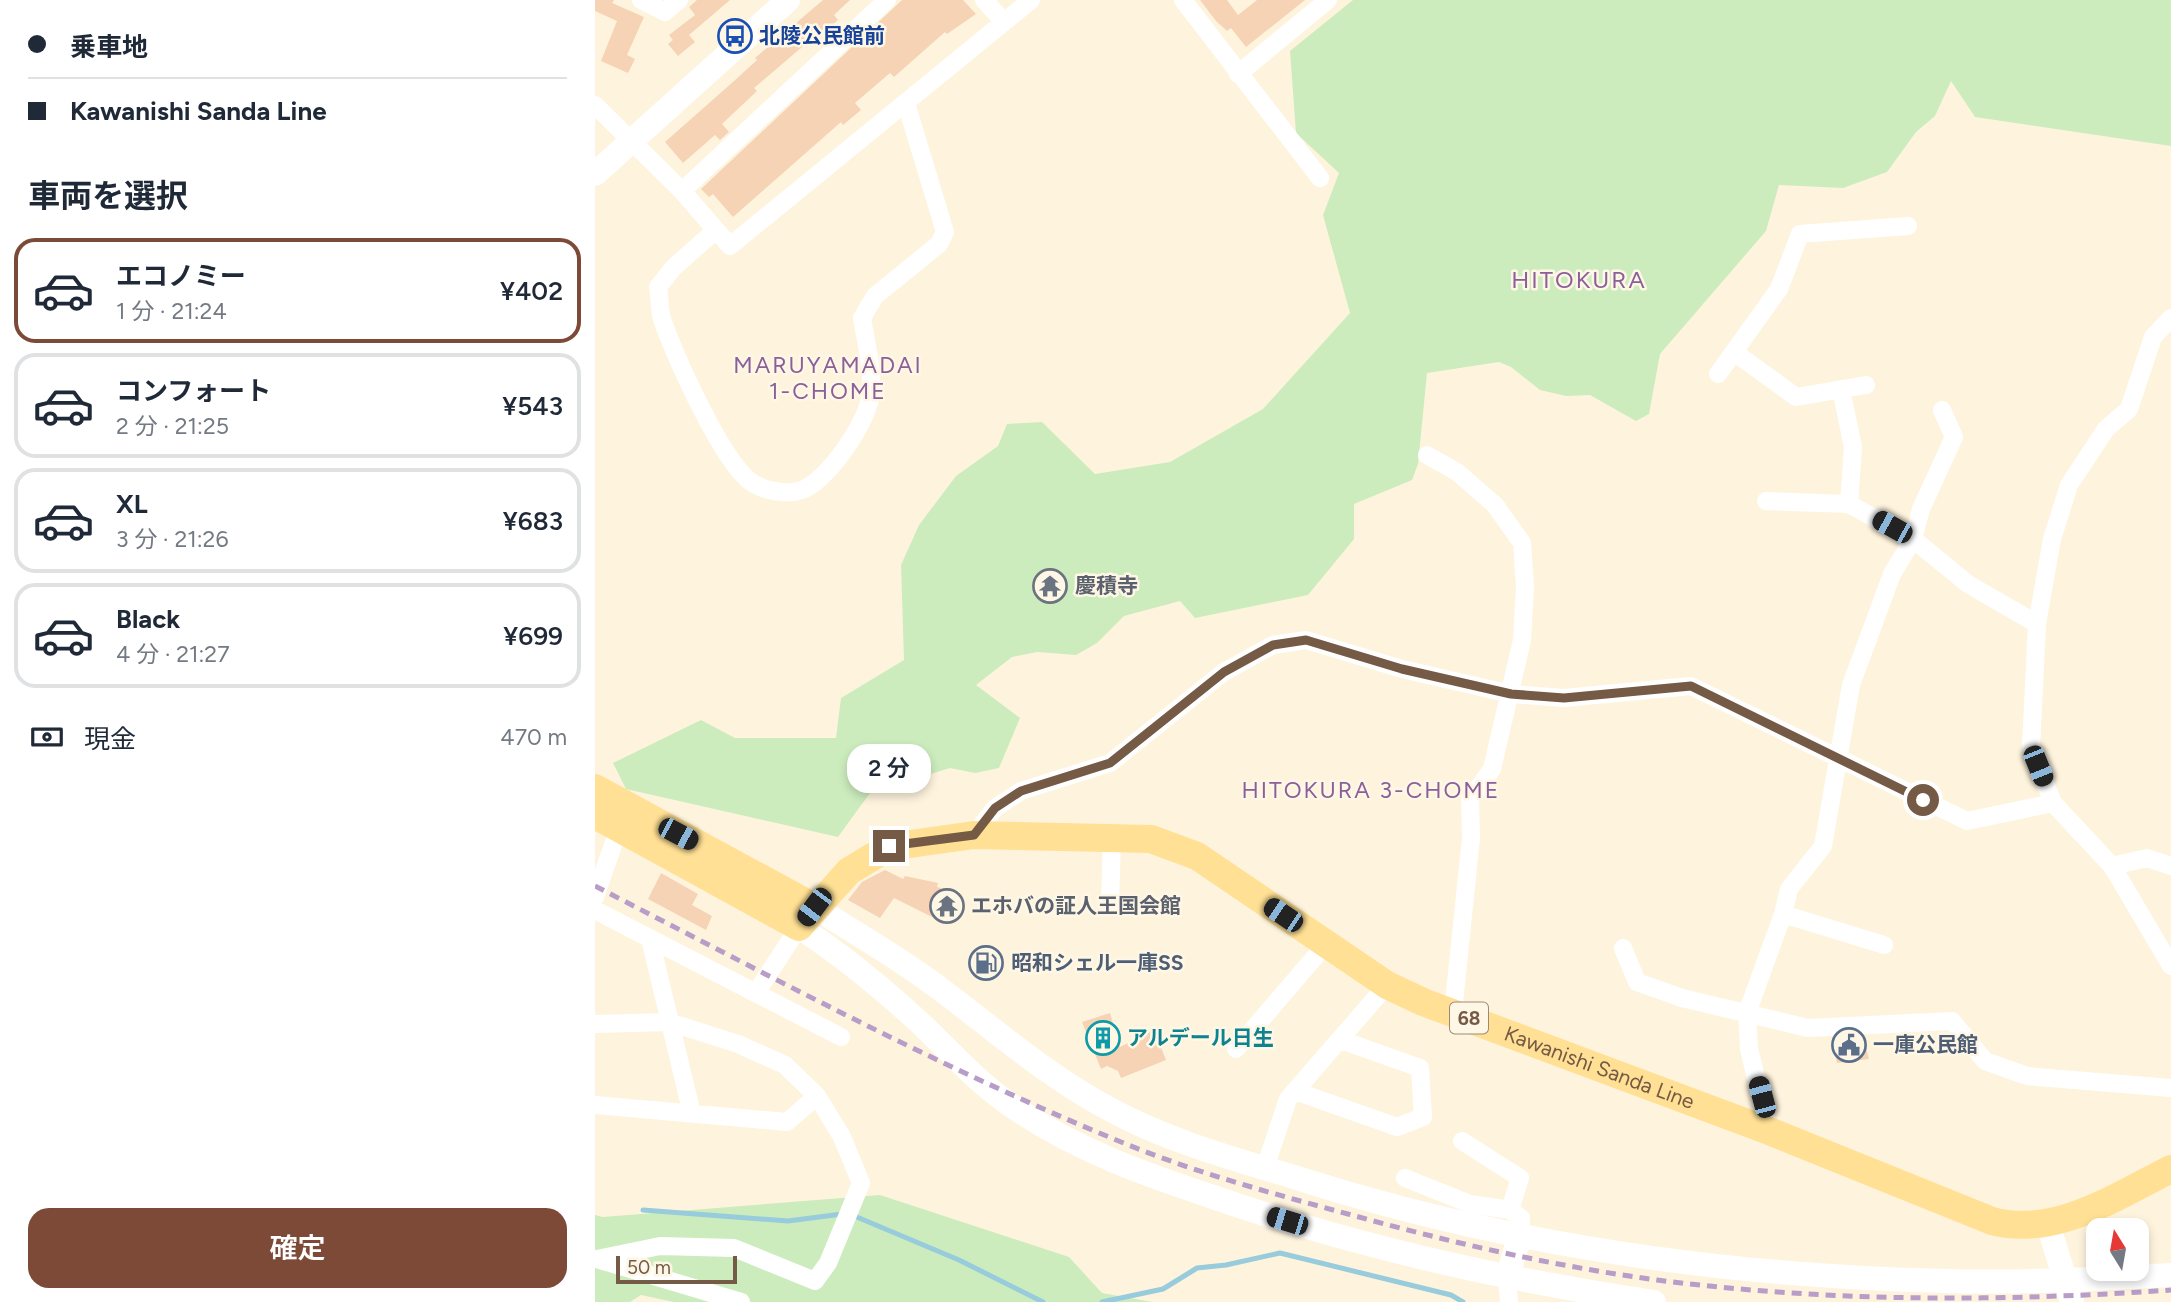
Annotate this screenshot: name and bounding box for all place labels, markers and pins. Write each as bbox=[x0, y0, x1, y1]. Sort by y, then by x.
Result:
bus stop icon: 北陵公民館前 bbox=[716, 17, 754, 55]
place label: 北陵公民館前 bbox=[759, 23, 885, 48]
temple icon: 慶積寺 bbox=[1031, 567, 1069, 605]
place label: 慶積寺 bbox=[1075, 573, 1138, 598]
temple icon: エホバの証人王国会館 bbox=[928, 887, 966, 925]
place label: エホバの証人王国会館 bbox=[971, 893, 1181, 918]
fuel station icon: 昭和シェル一庫SS bbox=[967, 944, 1005, 982]
place label: 昭和シェル一庫SS bbox=[1011, 950, 1184, 975]
building icon: アルデール日生 bbox=[1084, 1019, 1122, 1057]
place label: アルデール日生 bbox=[1127, 1025, 1274, 1050]
public building icon: 一庫公民館 bbox=[1830, 1026, 1868, 1064]
place label: 一庫公民館 bbox=[1873, 1032, 1978, 1057]

